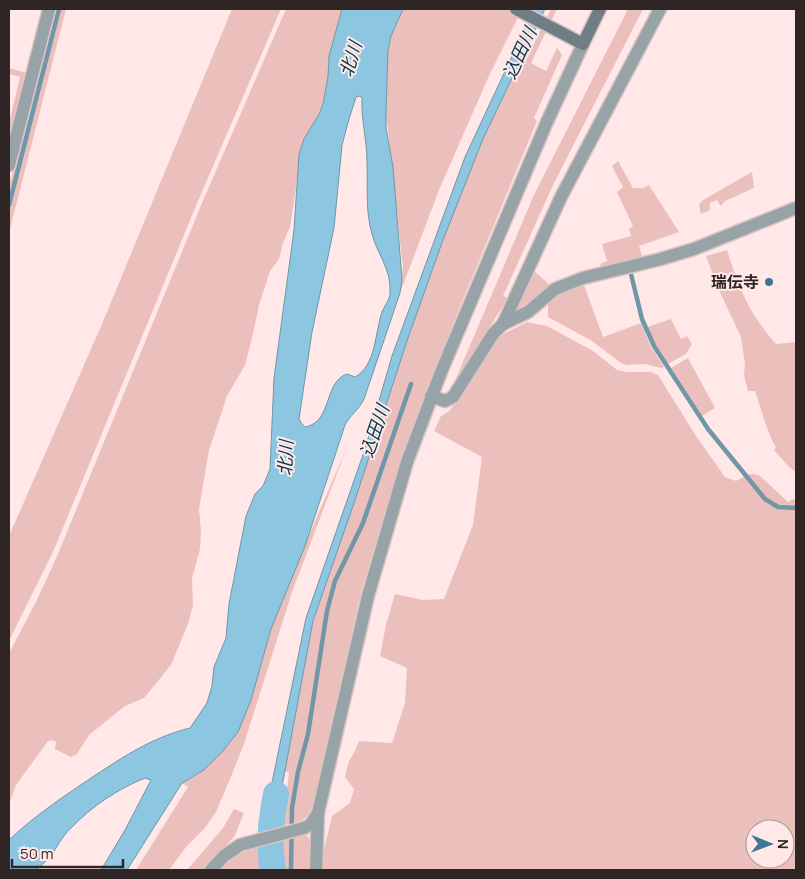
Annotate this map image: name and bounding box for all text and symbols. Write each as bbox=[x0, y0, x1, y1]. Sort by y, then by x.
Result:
water label: 込田川 bbox=[497, 22, 542, 83]
water label: 北川 bbox=[333, 36, 367, 80]
place label: 瑞伝寺 bbox=[711, 271, 759, 293]
marker: 瑞伝寺 bbox=[763, 276, 775, 288]
water label: 込田川 bbox=[354, 400, 395, 460]
water label: 北川 bbox=[272, 438, 298, 476]
north arrow bbox=[745, 819, 795, 869]
scale bar bbox=[12, 836, 124, 868]
text: N bbox=[774, 839, 793, 849]
text: 50 m bbox=[20, 843, 54, 864]

